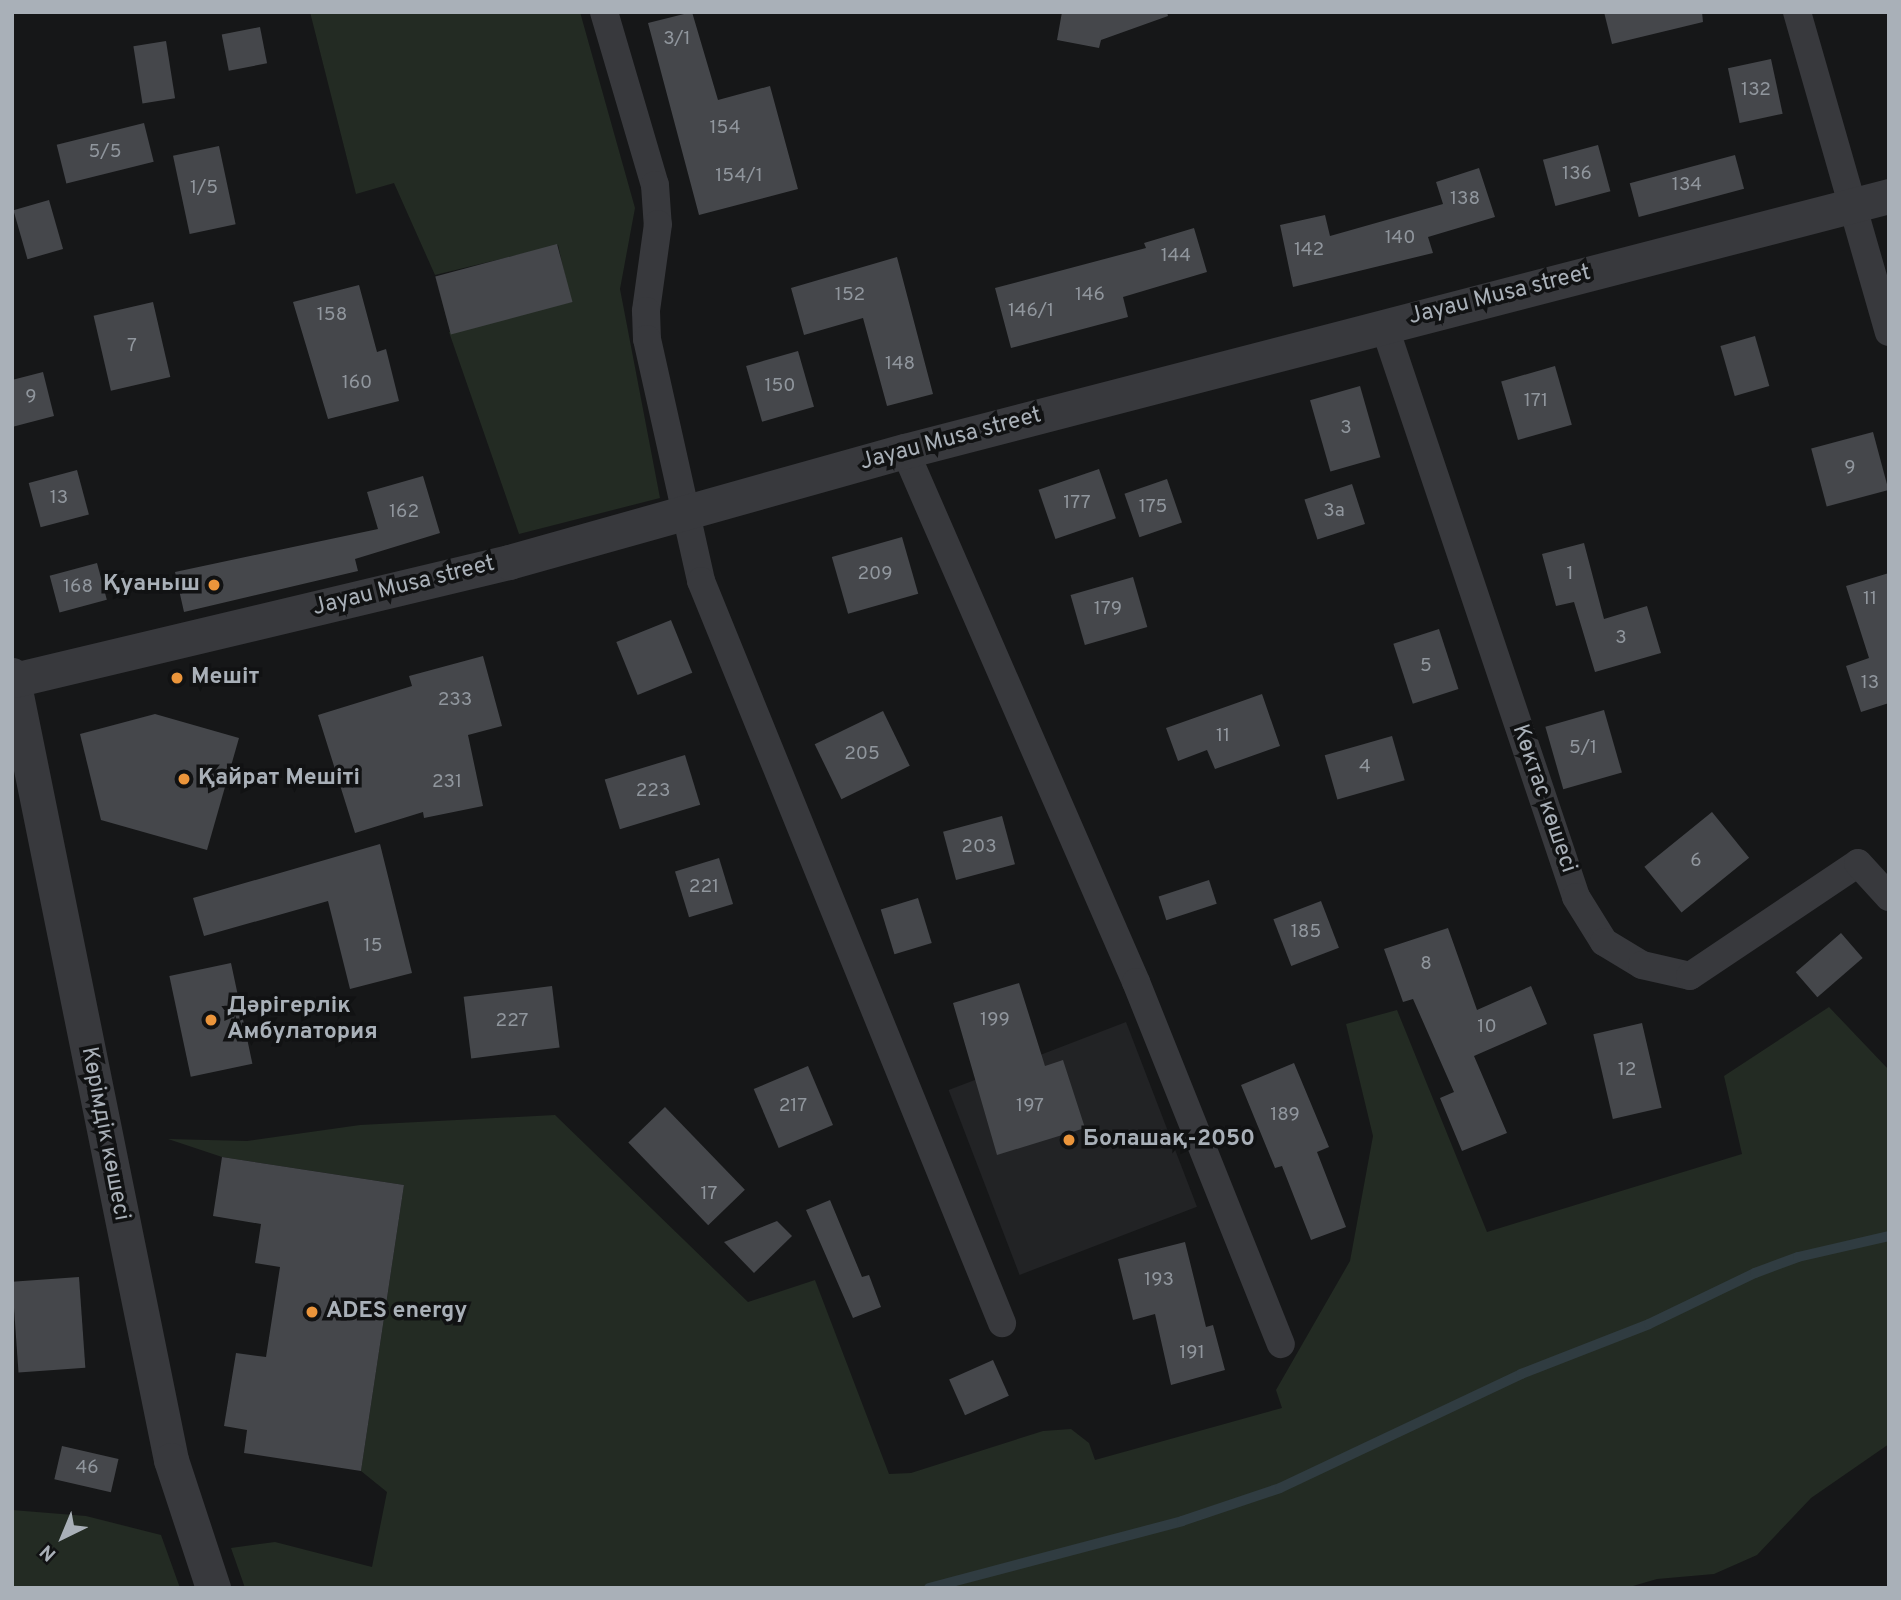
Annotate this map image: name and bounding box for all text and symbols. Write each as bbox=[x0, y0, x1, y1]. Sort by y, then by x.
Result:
house number: 3/1 bbox=[663, 29, 691, 51]
house number: 132 bbox=[1741, 80, 1771, 102]
house number: 154 bbox=[709, 118, 741, 140]
house number: 5/5 bbox=[89, 142, 121, 164]
house number: 136 bbox=[1562, 164, 1592, 186]
house number: 154/1 bbox=[715, 166, 763, 188]
house number: 134 bbox=[1672, 175, 1702, 197]
house number: 1/5 bbox=[190, 178, 218, 200]
house number: 138 bbox=[1450, 189, 1480, 211]
house number: 140 bbox=[1385, 228, 1415, 250]
house number: 142 bbox=[1294, 240, 1324, 262]
house number: 144 bbox=[1161, 246, 1191, 268]
street label: Jayau Musa street bbox=[1406, 260, 1594, 332]
house number: 152 bbox=[835, 285, 865, 307]
house number: 146 bbox=[1075, 285, 1105, 307]
house number: 146/1 bbox=[1008, 301, 1054, 323]
house number: 158 bbox=[317, 305, 347, 327]
house number: 7 bbox=[127, 336, 137, 358]
house number: 148 bbox=[885, 354, 915, 376]
house number: 160 bbox=[342, 373, 372, 395]
house number: 150 bbox=[764, 376, 796, 398]
house number: 9 bbox=[25, 387, 37, 409]
house number: 171 bbox=[1524, 391, 1548, 413]
street label: Jayau Musa street bbox=[857, 403, 1045, 477]
house number: 3 bbox=[1340, 418, 1352, 440]
house number: 9 bbox=[1844, 458, 1856, 480]
house number: 13 bbox=[50, 488, 68, 510]
house number: 177 bbox=[1063, 493, 1091, 515]
house number: 175 bbox=[1139, 497, 1167, 519]
house number: 3а bbox=[1323, 501, 1345, 523]
house number: 162 bbox=[389, 502, 419, 524]
street label: Jayau Musa street bbox=[310, 551, 498, 623]
house number: 209 bbox=[857, 564, 893, 586]
house number: 1 bbox=[1566, 564, 1574, 586]
place label: Қуаныш bbox=[103, 571, 200, 599]
house number: 168 bbox=[63, 577, 93, 599]
marker: Қуаныш bbox=[206, 577, 222, 593]
house number: 11 bbox=[1863, 589, 1877, 611]
house number: 179 bbox=[1094, 599, 1122, 621]
house number: 3 bbox=[1615, 628, 1627, 650]
house number: 5 bbox=[1420, 656, 1432, 678]
place label: Мешіт bbox=[191, 664, 259, 692]
marker: Мешіт bbox=[169, 670, 185, 686]
house number: 13 bbox=[1861, 673, 1879, 695]
house number: 233 bbox=[438, 690, 472, 712]
street label: Көктас көшесі bbox=[1505, 721, 1581, 877]
house number: 11 bbox=[1216, 726, 1230, 748]
house number: 5/1 bbox=[1569, 738, 1597, 760]
house number: 205 bbox=[844, 744, 880, 766]
house number: 4 bbox=[1359, 757, 1371, 779]
place label: Қайрат Мешіті bbox=[198, 765, 360, 793]
marker: Қайрат Мешіті bbox=[176, 771, 192, 787]
house number: 231 bbox=[432, 772, 462, 794]
house number: 223 bbox=[636, 781, 670, 803]
house number: 203 bbox=[961, 837, 997, 859]
house number: 6 bbox=[1690, 851, 1702, 873]
house number: 221 bbox=[689, 877, 719, 899]
house number: 185 bbox=[1291, 922, 1321, 944]
house number: 15 bbox=[364, 936, 382, 958]
house number: 8 bbox=[1420, 954, 1432, 976]
place label: Дәрігерлік Амбулатория bbox=[227, 993, 378, 1047]
marker: Дәрігерлік Амбулатория bbox=[201, 1010, 221, 1030]
house number: 199 bbox=[980, 1010, 1010, 1032]
house number: 227 bbox=[496, 1011, 528, 1033]
house number: 10 bbox=[1477, 1017, 1497, 1039]
street label: Көрімдік көшесі bbox=[74, 1045, 134, 1223]
house number: 12 bbox=[1618, 1060, 1636, 1082]
house number: 217 bbox=[779, 1096, 807, 1118]
house number: 197 bbox=[1016, 1096, 1044, 1118]
house number: 189 bbox=[1270, 1105, 1300, 1127]
place label: Болашақ-2050 bbox=[1083, 1126, 1255, 1154]
marker: Болашақ-2050 bbox=[1061, 1132, 1077, 1148]
house number: 17 bbox=[701, 1184, 717, 1206]
house number: 193 bbox=[1144, 1270, 1174, 1292]
place label: ADES energy bbox=[326, 1298, 467, 1326]
marker: ADES energy bbox=[304, 1304, 320, 1320]
house number: 191 bbox=[1179, 1343, 1205, 1365]
house number: 46 bbox=[75, 1458, 99, 1480]
north arrow bbox=[28, 1502, 98, 1572]
text: N bbox=[36, 1539, 62, 1566]

